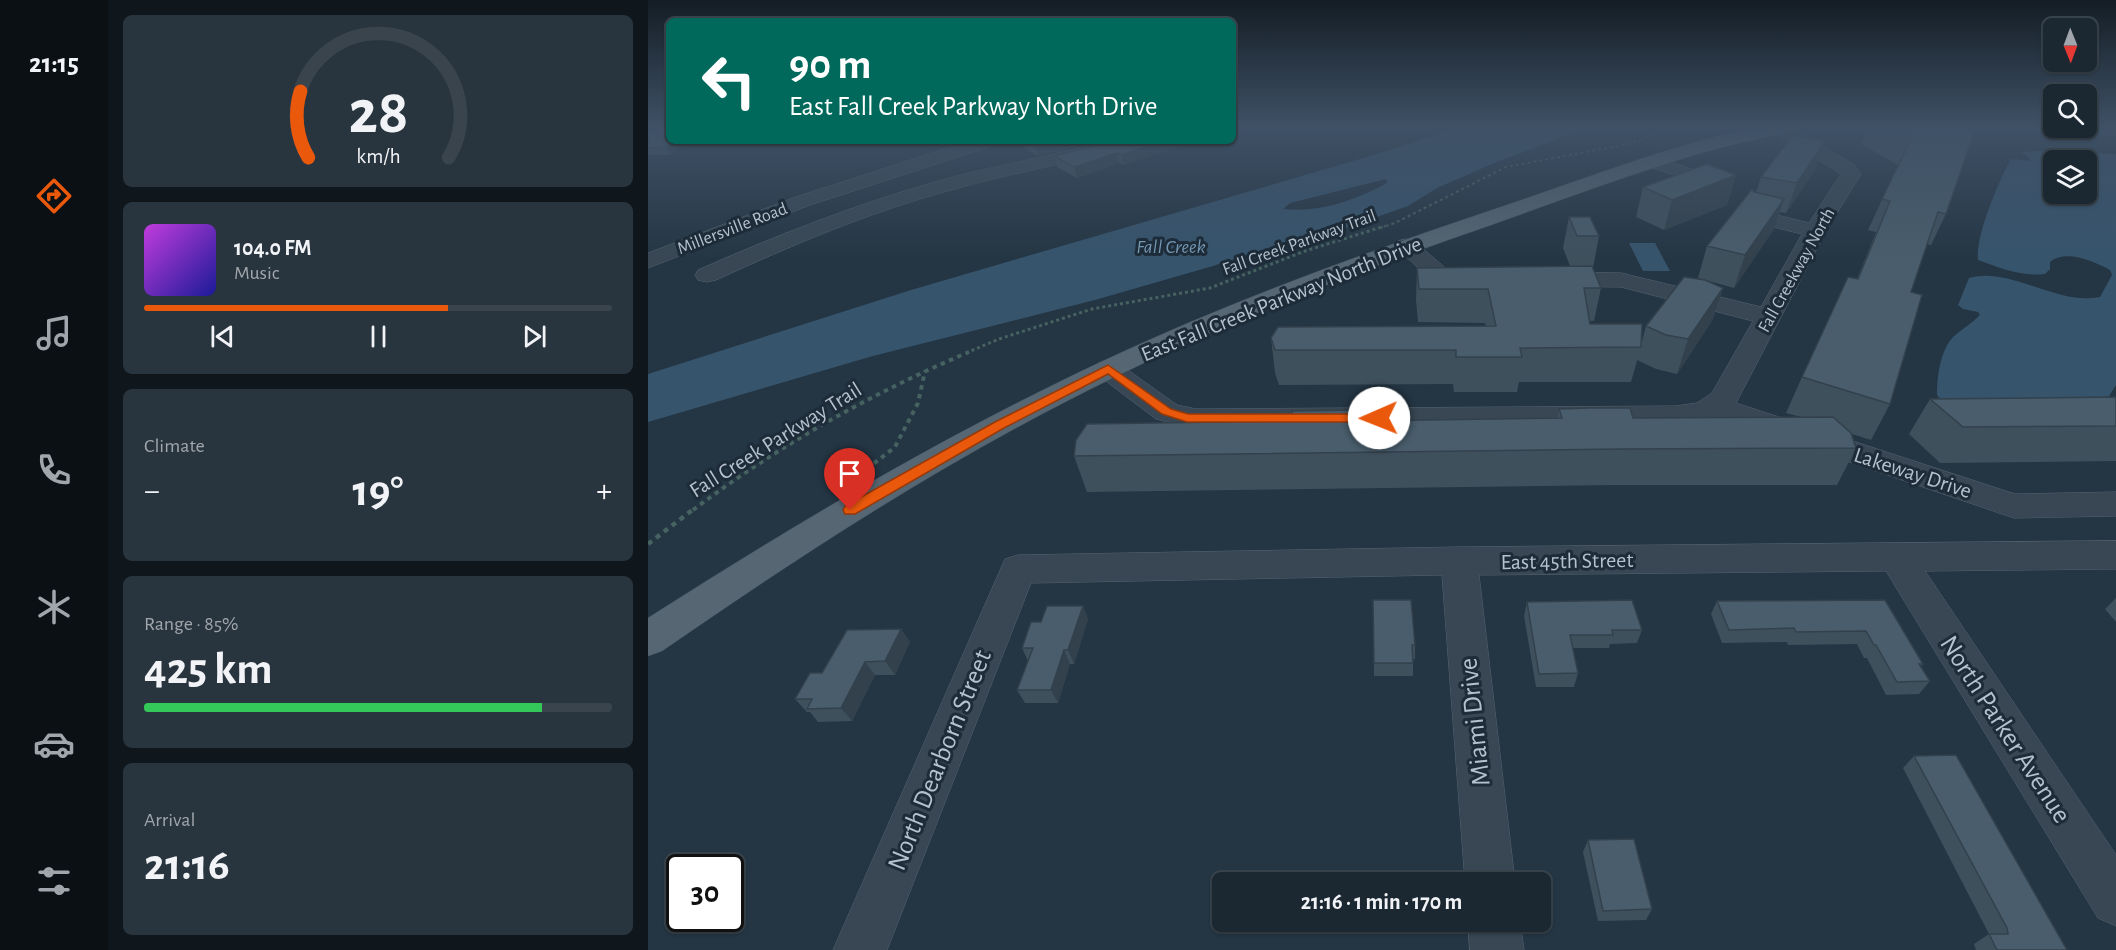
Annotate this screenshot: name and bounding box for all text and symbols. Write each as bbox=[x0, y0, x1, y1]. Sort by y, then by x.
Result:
north arrow bbox=[2043, 18, 2097, 72]
map controls bbox=[2043, 18, 2097, 204]
icon: left bbox=[690, 42, 768, 120]
text: 90 m bbox=[789, 44, 871, 86]
text: 21:15 bbox=[29, 50, 79, 77]
text: 28 bbox=[348, 82, 408, 144]
button: search bbox=[2043, 84, 2097, 138]
text: East Fall Creek Parkway North Drive bbox=[789, 93, 1157, 120]
text: km/h bbox=[356, 146, 400, 167]
button: layers bbox=[2043, 150, 2097, 204]
icon: directions bbox=[33, 175, 75, 217]
street label: Millersville Road bbox=[675, 200, 790, 258]
street label: Fall Creekway North bbox=[1755, 205, 1838, 336]
street label: Fall Creek Parkway Trail bbox=[1220, 207, 1379, 279]
street label: East Fall Creek Parkway North Drive bbox=[1138, 232, 1425, 365]
text: 104.0 FM bbox=[234, 237, 312, 259]
water label: Fall Creek bbox=[1136, 237, 1206, 257]
text: Music bbox=[234, 263, 280, 283]
icon: music bbox=[33, 312, 75, 354]
icon: previous bbox=[206, 320, 239, 353]
icon: pause bbox=[362, 320, 395, 353]
icon: next bbox=[518, 320, 551, 353]
street label: Fall Creek Parkway Trail bbox=[686, 378, 865, 502]
position arrow bbox=[1347, 386, 1411, 450]
text: Climate bbox=[144, 436, 205, 456]
street label: Lakeway Drive bbox=[1851, 444, 1974, 502]
pin bbox=[824, 448, 875, 510]
icon: phone bbox=[33, 449, 75, 491]
icon: arrive bbox=[833, 457, 866, 490]
text: 19° bbox=[352, 469, 404, 514]
text: − bbox=[144, 475, 160, 508]
text: + bbox=[596, 475, 612, 508]
street label: East 45th Street bbox=[1500, 549, 1634, 573]
icon: climate bbox=[33, 586, 75, 628]
text: Range · 85% bbox=[144, 614, 239, 634]
street label: North Parker Avenue bbox=[1935, 631, 2076, 828]
street label: North Dearborn Street bbox=[883, 646, 996, 874]
text: 425 km bbox=[144, 647, 273, 692]
street label: Miami Drive bbox=[1454, 656, 1495, 787]
icon: car bbox=[33, 723, 75, 765]
text: Arrival bbox=[144, 810, 195, 830]
text: 21:16 bbox=[144, 843, 230, 888]
speed limit sign: 30 bbox=[666, 854, 744, 932]
icon: filters bbox=[33, 860, 75, 902]
text: 21:16 · 1 min · 170 m bbox=[1301, 891, 1462, 913]

